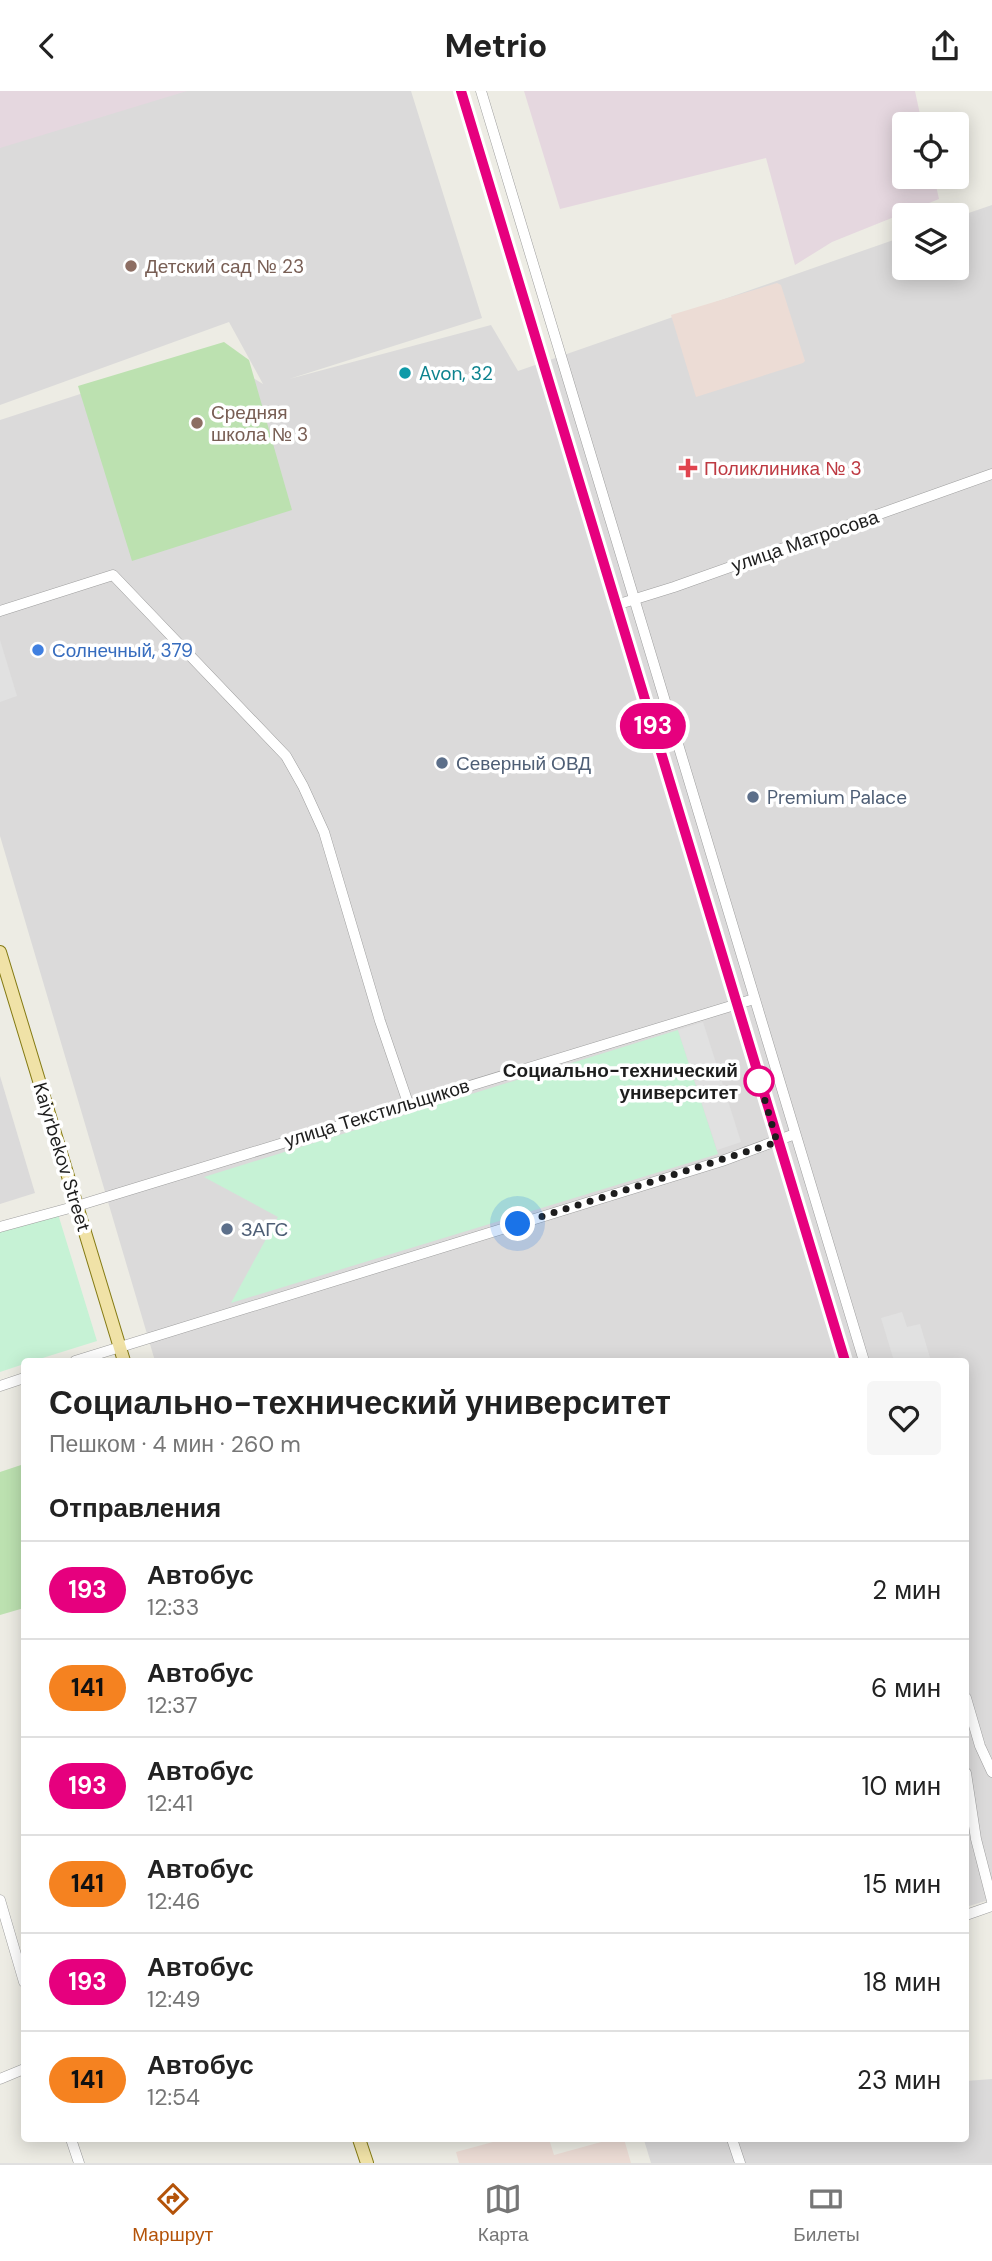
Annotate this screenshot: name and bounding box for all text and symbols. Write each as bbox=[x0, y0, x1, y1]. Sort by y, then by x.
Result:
text: Metrio bbox=[445, 25, 547, 67]
icon: back bbox=[28, 27, 66, 65]
icon: share bbox=[926, 27, 964, 65]
map controls bbox=[892, 112, 969, 280]
button: locate bbox=[892, 112, 969, 189]
button: layers bbox=[892, 203, 969, 280]
place label: Детский сад № 23 bbox=[145, 254, 304, 279]
marker: Детский сад № 23 bbox=[123, 258, 139, 274]
place label: Avon, 32 bbox=[419, 361, 493, 386]
marker: Avon, 32 bbox=[397, 365, 413, 381]
place label: Средняя школа № 3 bbox=[211, 400, 308, 447]
marker: Средняя школа № 3 bbox=[189, 415, 205, 431]
place label: Поликлиника № 3 bbox=[704, 456, 862, 481]
marker: Поликлиника № 3 bbox=[678, 458, 698, 478]
street label: улица Матросова bbox=[728, 504, 882, 578]
place label: Солнечный, 379 bbox=[52, 638, 193, 663]
marker: Солнечный, 379 bbox=[30, 642, 46, 658]
line badge: 193 bbox=[613, 703, 693, 749]
text: 193 bbox=[634, 710, 672, 741]
place label: Северный ОВД bbox=[456, 751, 591, 776]
marker: Северный ОВД bbox=[434, 755, 450, 771]
place label: Premium Palace bbox=[767, 785, 907, 810]
marker: Premium Palace bbox=[745, 789, 761, 805]
place label: Социально-технический университет bbox=[503, 1058, 738, 1105]
marker: Социально-технический университет bbox=[744, 1066, 774, 1096]
street label: улица Текстильщиков bbox=[281, 1073, 473, 1153]
street label: Kaiyrbekov Street bbox=[27, 1079, 97, 1235]
your location bbox=[500, 1206, 535, 1241]
place label: ЗАГС bbox=[241, 1217, 288, 1242]
marker: ЗАГС bbox=[219, 1221, 235, 1237]
text: Социально-технический университет bbox=[49, 1381, 671, 1424]
button: heart bbox=[867, 1381, 941, 1455]
text: Пешком · 4 мин · 260 m bbox=[49, 1429, 301, 1459]
text: Отправления bbox=[49, 1491, 221, 1525]
text: Автобус bbox=[147, 1558, 254, 1592]
text: 2 мин bbox=[872, 1573, 941, 1607]
text: 193 bbox=[68, 1574, 107, 1605]
text: 12:33 bbox=[147, 1592, 199, 1622]
text: Автобус bbox=[147, 1656, 254, 1690]
text: 6 мин bbox=[871, 1671, 941, 1705]
text: 141 bbox=[71, 1672, 104, 1703]
text: 12:37 bbox=[147, 1690, 198, 1720]
text: Автобус bbox=[147, 1754, 254, 1788]
text: 10 мин bbox=[861, 1769, 941, 1803]
text: 193 bbox=[68, 1770, 107, 1801]
text: 12:41 bbox=[147, 1788, 193, 1818]
text: Автобус bbox=[147, 1852, 254, 1886]
text: 15 мин bbox=[863, 1867, 941, 1901]
text: 141 bbox=[71, 1868, 104, 1899]
text: 12:46 bbox=[147, 1886, 200, 1916]
text: Автобус bbox=[147, 1950, 254, 1984]
text: 18 мин bbox=[863, 1965, 941, 1999]
text: 193 bbox=[68, 1966, 107, 1997]
text: 12:49 bbox=[147, 1984, 200, 2014]
text: Автобус bbox=[147, 2048, 254, 2082]
text: 23 мин bbox=[857, 2063, 941, 2097]
text: 141 bbox=[71, 2064, 104, 2095]
text: 12:54 bbox=[147, 2082, 200, 2112]
tab: Маршрут bbox=[132, 2180, 213, 2247]
tab: Карта bbox=[478, 2180, 529, 2247]
tab: Билеты bbox=[793, 2180, 860, 2247]

